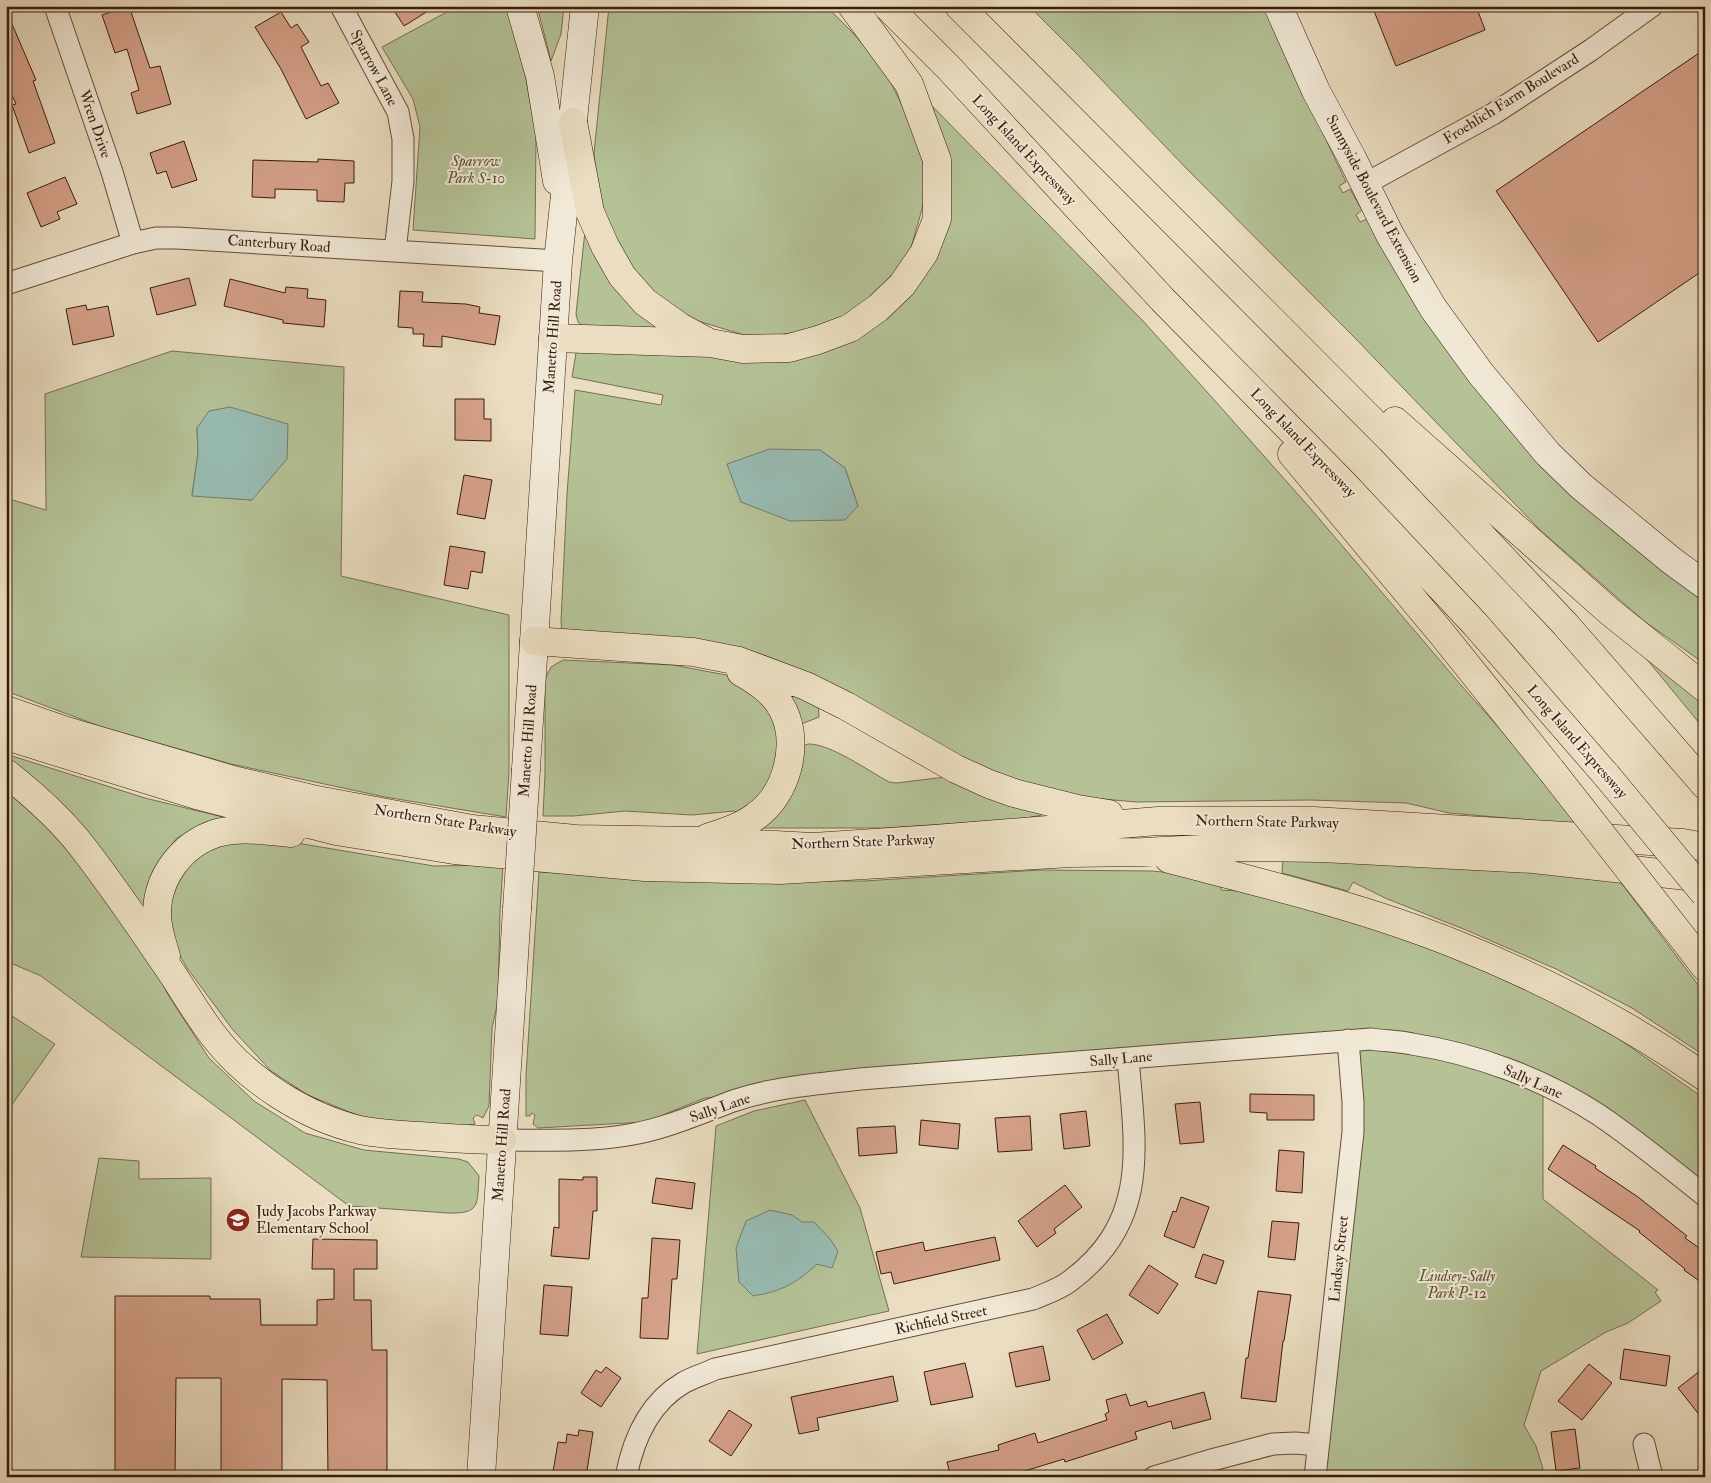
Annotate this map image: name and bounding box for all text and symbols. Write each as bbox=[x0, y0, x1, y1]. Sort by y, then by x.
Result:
street label: Sparrow Lane bbox=[345, 27, 402, 110]
street label: Froehlich Farm Boulevard bbox=[1440, 49, 1583, 149]
street label: Wren Drive bbox=[74, 86, 116, 161]
street label: Long Island Expressway bbox=[967, 91, 1081, 210]
street label: Sunnyside Boulevard Extension bbox=[1322, 112, 1427, 287]
park label: Sparrow Park S-10 bbox=[446, 152, 505, 188]
street label: Canterbury Road bbox=[227, 231, 332, 257]
street label: Manetto Hill Road bbox=[540, 279, 566, 394]
street label: Long Island Expressway bbox=[1245, 384, 1360, 503]
street label: Long Island Expressway bbox=[1522, 681, 1632, 804]
street label: Manetto Hill Road bbox=[515, 683, 541, 798]
street label: Northern State Parkway bbox=[372, 800, 518, 842]
street label: Northern State Parkway bbox=[1195, 811, 1340, 833]
street label: Northern State Parkway bbox=[791, 830, 936, 854]
street label: Sally Lane bbox=[1089, 1047, 1153, 1071]
street label: Sally Lane bbox=[1500, 1061, 1566, 1103]
street label: Manetto Hill Road bbox=[489, 1087, 515, 1202]
street label: Sally Lane bbox=[687, 1089, 753, 1127]
place label: Judy Jacobs Parkway Elementary School bbox=[255, 1202, 377, 1238]
school or university icon: Judy Jacobs Parkway Elementary School bbox=[225, 1207, 251, 1233]
street label: Lindsay Street bbox=[1325, 1215, 1353, 1303]
park label: Lindsey-Sally Park P-12 bbox=[1418, 1267, 1496, 1303]
street label: Richfield Street bbox=[893, 1301, 989, 1339]

